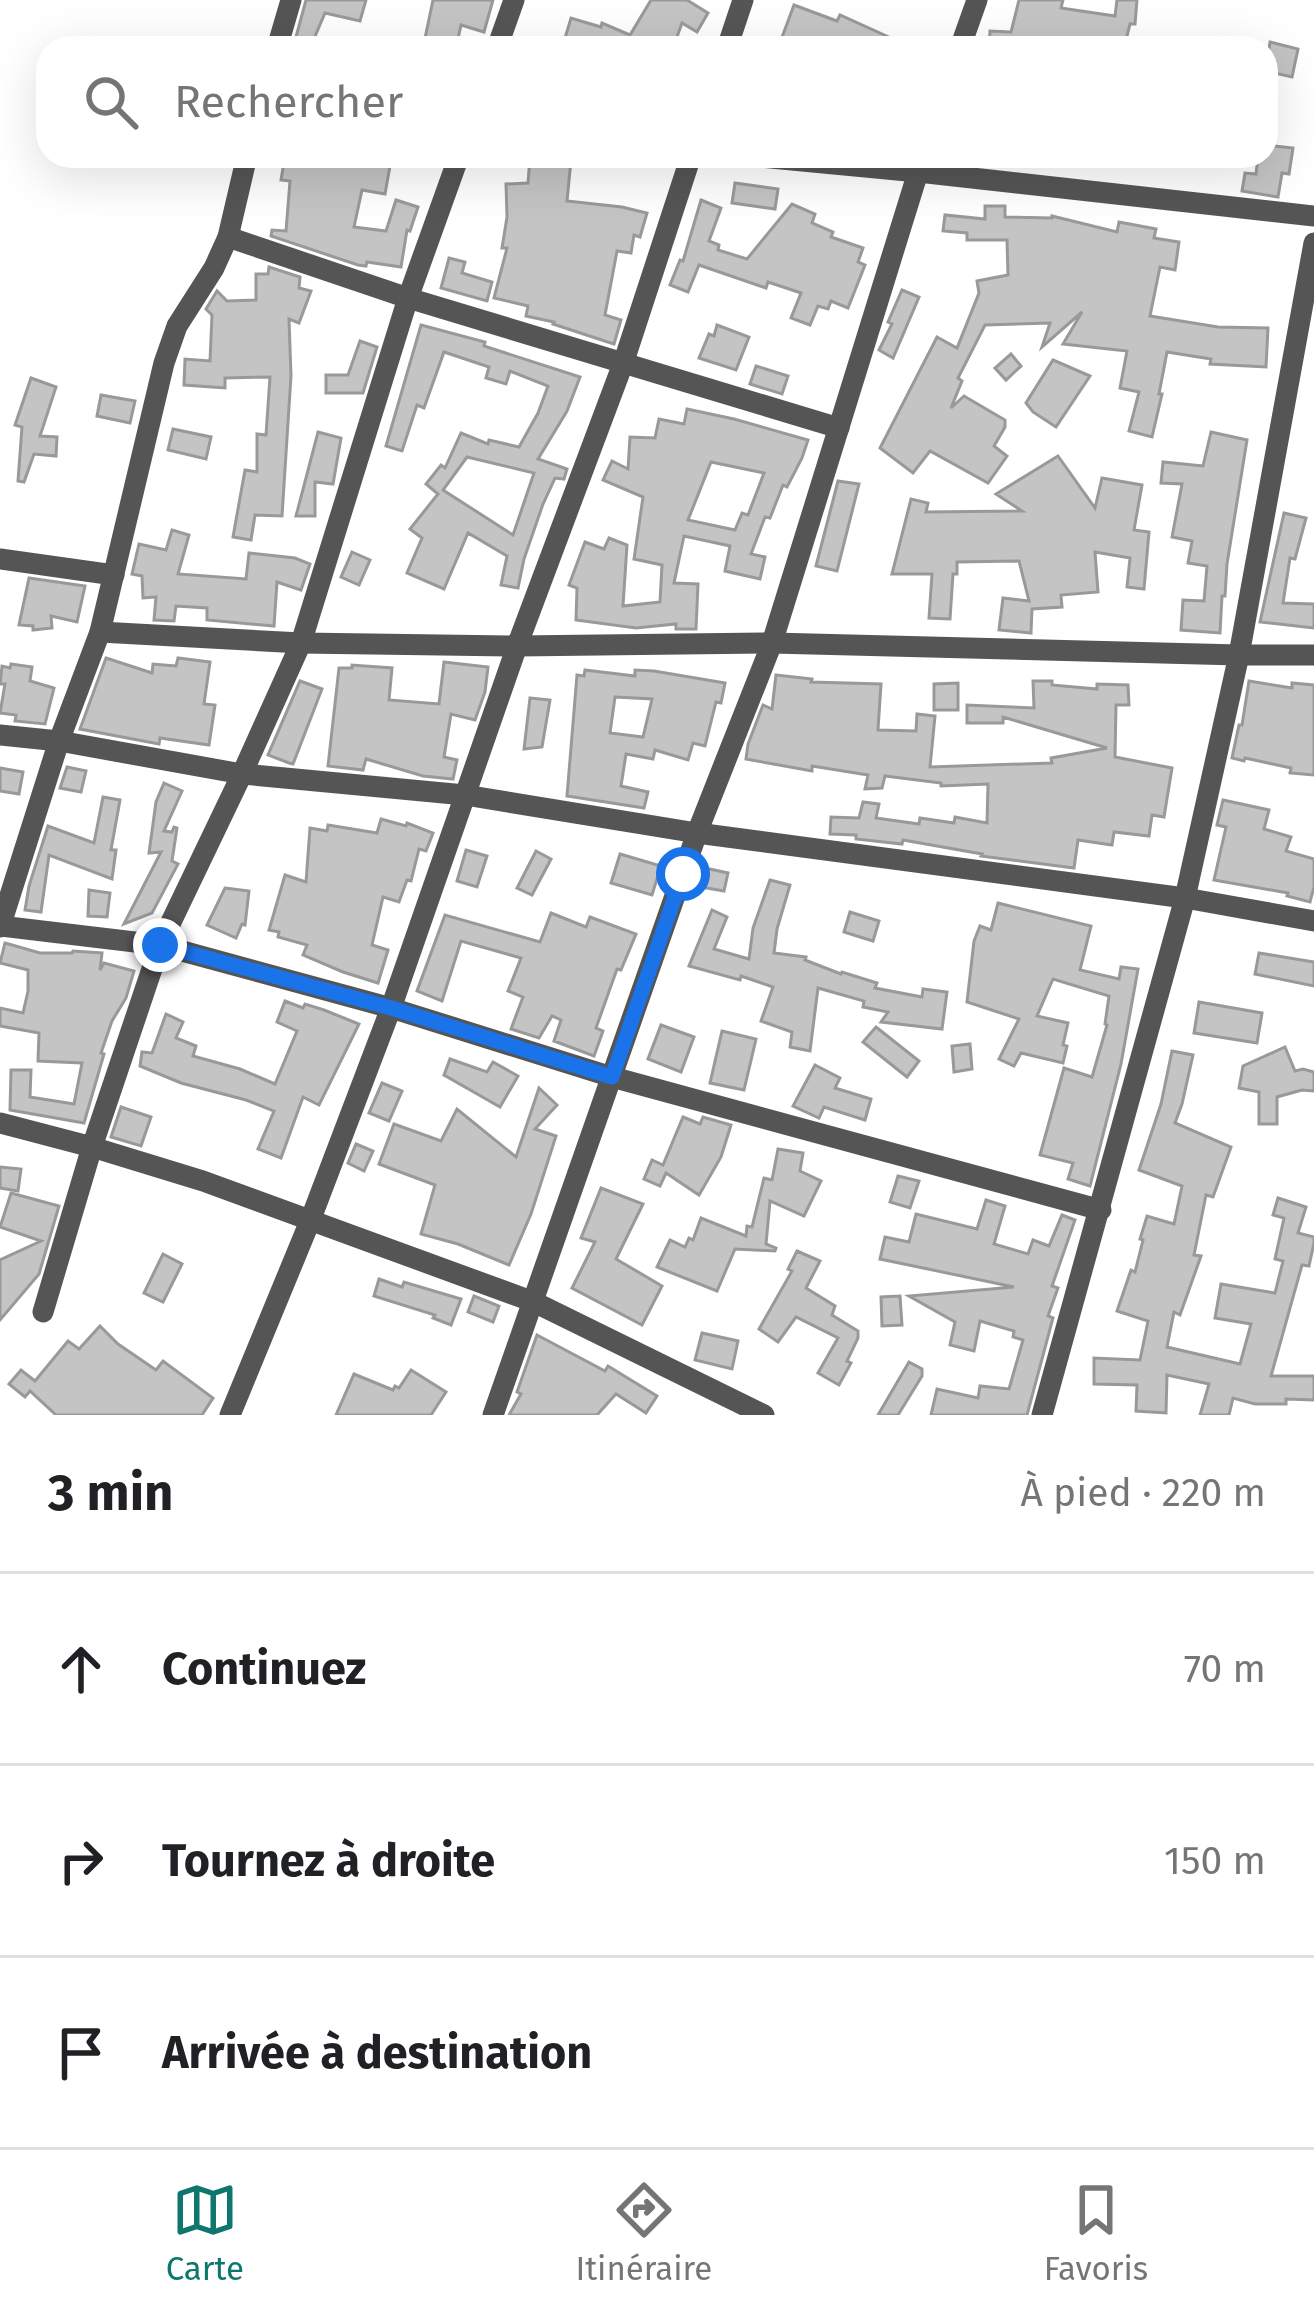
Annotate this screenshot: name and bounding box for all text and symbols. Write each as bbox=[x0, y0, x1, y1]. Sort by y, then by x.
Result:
search box bbox=[36, 36, 1278, 168]
icon: search bbox=[78, 69, 144, 135]
text: Rechercher bbox=[174, 75, 403, 129]
route start bbox=[656, 847, 710, 901]
route end bbox=[133, 918, 187, 972]
text: 3 min bbox=[48, 1462, 174, 1524]
text: À pied · 220 m bbox=[1020, 1470, 1266, 1516]
icon: ahead bbox=[48, 1636, 114, 1702]
text: Continuez bbox=[162, 1642, 366, 1696]
text: 70 m bbox=[1184, 1646, 1266, 1692]
icon: right bbox=[48, 1828, 114, 1894]
text: Tournez à droite bbox=[162, 1834, 495, 1888]
text: 150 m bbox=[1164, 1838, 1266, 1884]
icon: arrive bbox=[48, 2020, 114, 2086]
text: Arrivée à destination bbox=[162, 2026, 592, 2080]
tab: Carte bbox=[166, 2177, 244, 2289]
tab: Itinéraire bbox=[575, 2177, 712, 2289]
tab: Favoris bbox=[1044, 2177, 1148, 2289]

